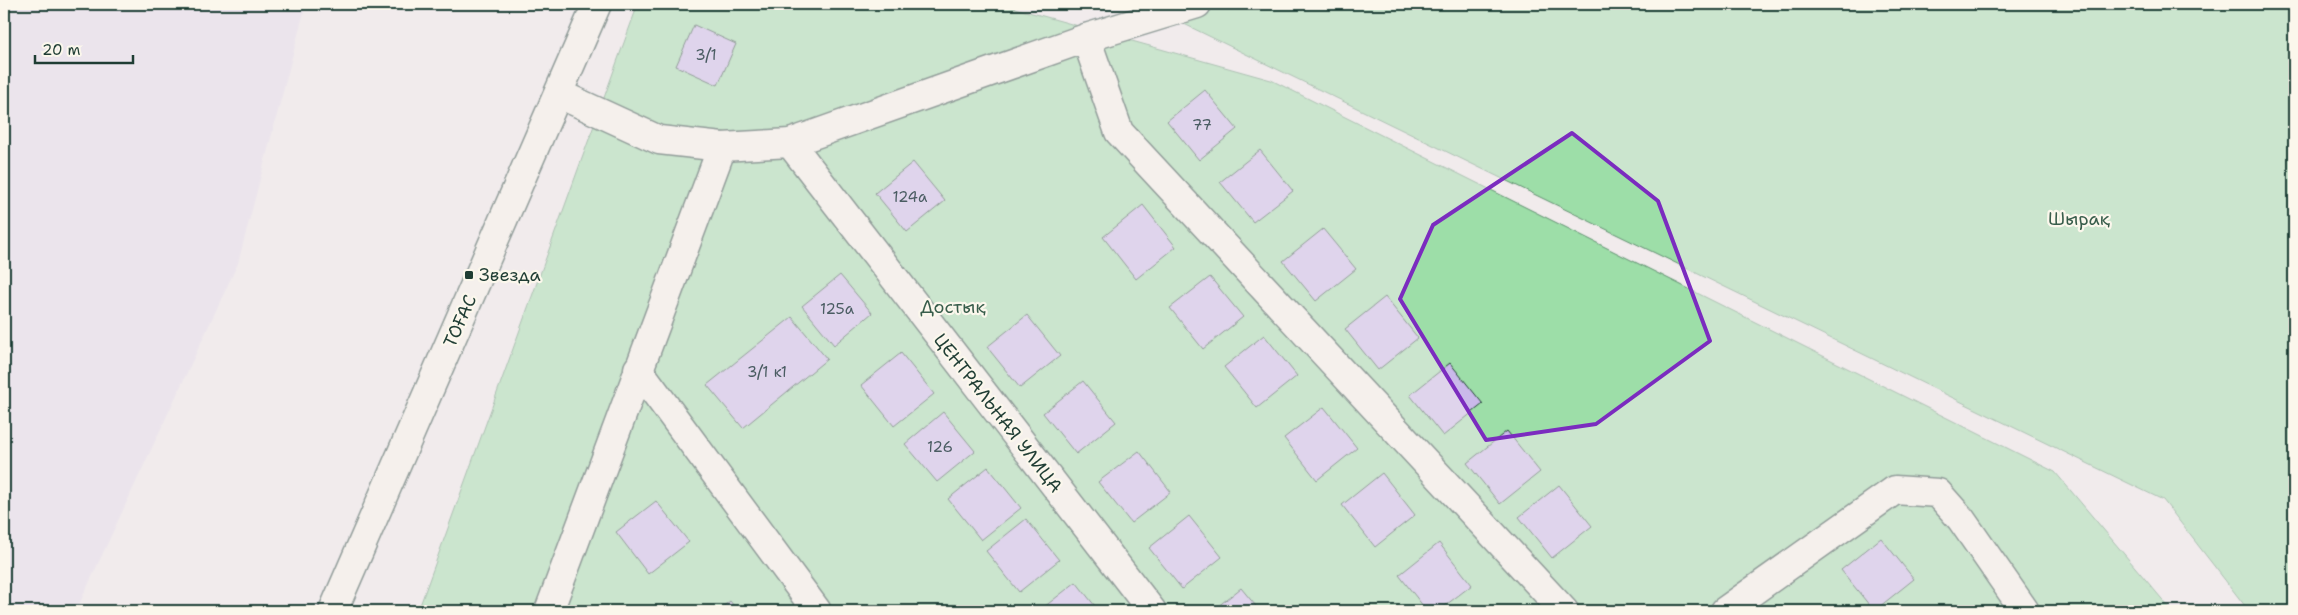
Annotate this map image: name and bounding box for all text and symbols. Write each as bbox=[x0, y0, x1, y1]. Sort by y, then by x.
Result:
scale bar bbox=[35, 32, 132, 64]
text: 20 m bbox=[42, 40, 81, 60]
house number: 3/1 bbox=[695, 45, 717, 65]
house number: 77 bbox=[1192, 115, 1212, 135]
house number: 124а bbox=[893, 187, 928, 207]
park label: Шырақ bbox=[2048, 207, 2110, 231]
place label: Звезда bbox=[479, 263, 541, 287]
marker: Звезда bbox=[463, 269, 475, 281]
street label: ТОҒАС bbox=[438, 291, 482, 351]
park label: Достық bbox=[920, 295, 986, 319]
house number: 125а bbox=[820, 299, 855, 319]
street label: ЦЕНТРАЛЬНАЯ УЛИЦА bbox=[928, 328, 1068, 498]
house number: 3/1 к1 bbox=[747, 362, 787, 382]
house number: 126 bbox=[927, 437, 953, 457]

